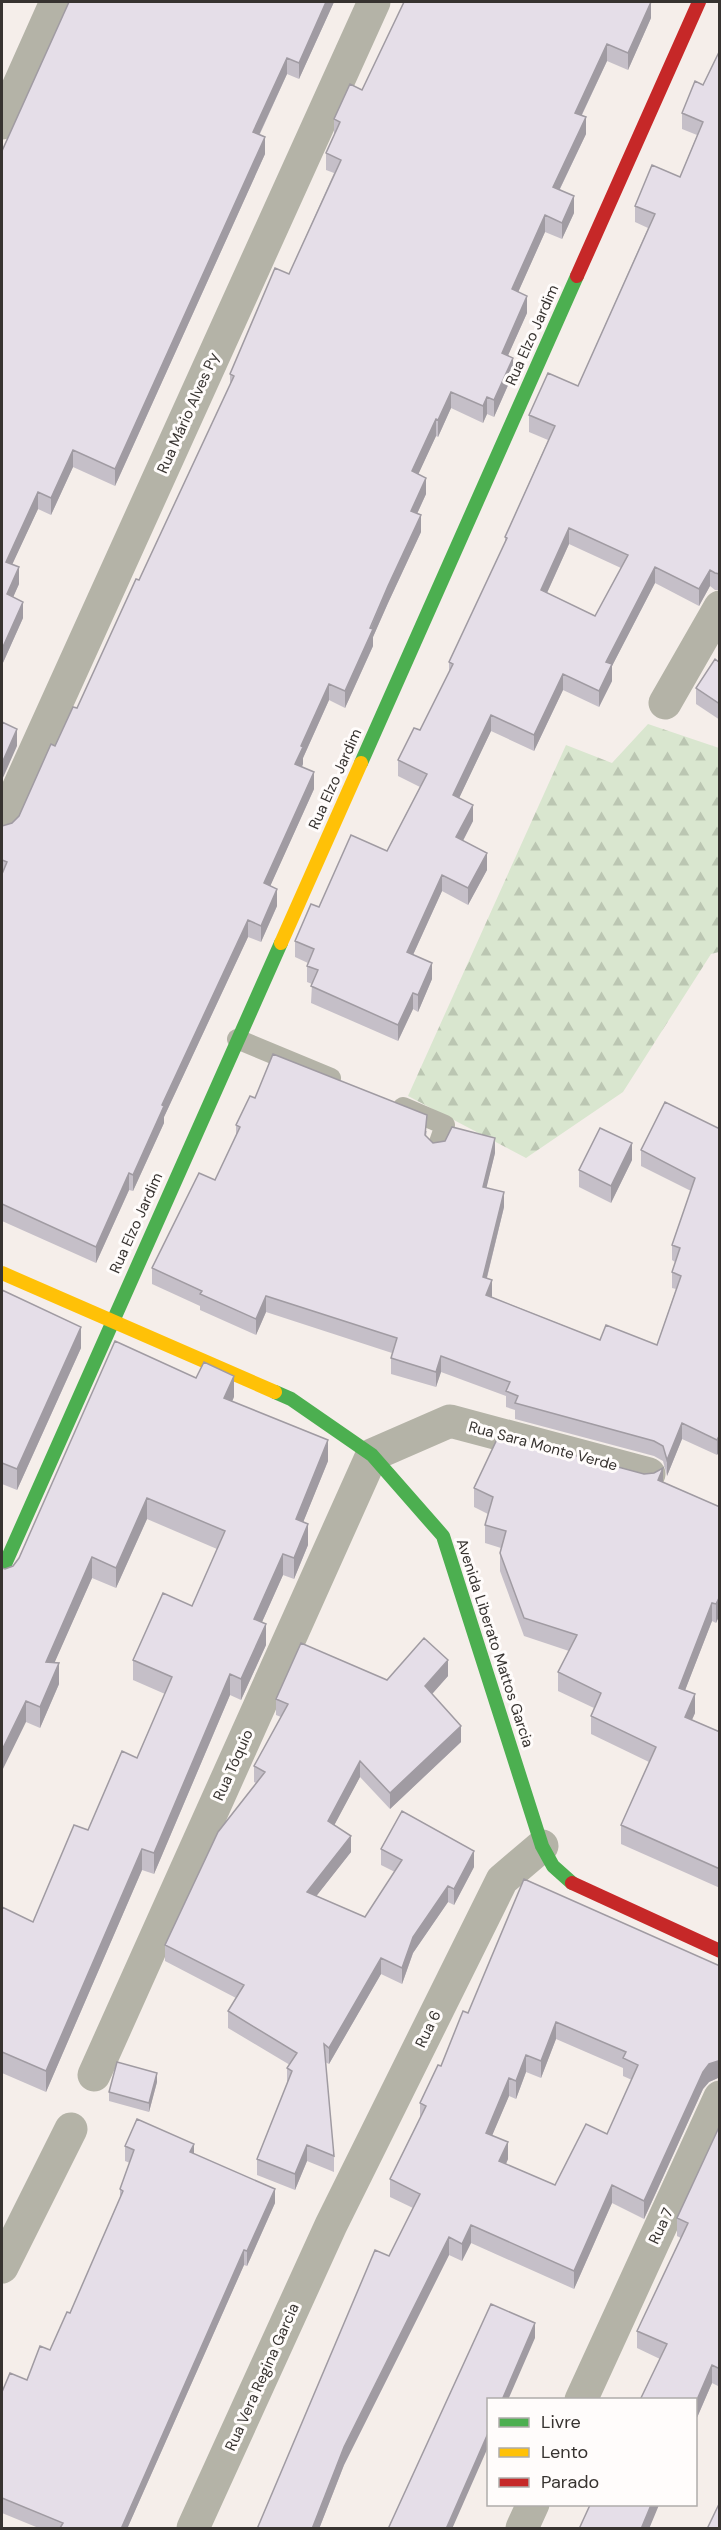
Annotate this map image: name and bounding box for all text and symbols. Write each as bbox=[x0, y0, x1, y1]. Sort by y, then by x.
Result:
street label: Rua Elzo Jardim bbox=[501, 281, 563, 389]
street label: Rua Mário Alves Py bbox=[152, 349, 224, 477]
street label: Rua Elzo Jardim bbox=[304, 725, 366, 833]
street label: Rua Elzo Jardim bbox=[105, 1169, 167, 1277]
street label: Rua Sara Monte Verde bbox=[466, 1417, 620, 1475]
street label: Avenida Liberato Mattos Garcia bbox=[452, 1536, 538, 1750]
street label: Rua Tóquio bbox=[208, 1726, 258, 1804]
street label: Rua 6 bbox=[410, 2007, 446, 2051]
street label: Rua 7 bbox=[644, 2205, 678, 2247]
street label: Rua Vera Regina Garcia bbox=[220, 2300, 304, 2454]
legend bbox=[487, 2398, 697, 2506]
text: Livre bbox=[541, 2410, 581, 2434]
text: Lento bbox=[541, 2440, 588, 2464]
text: Parado bbox=[541, 2470, 599, 2494]

